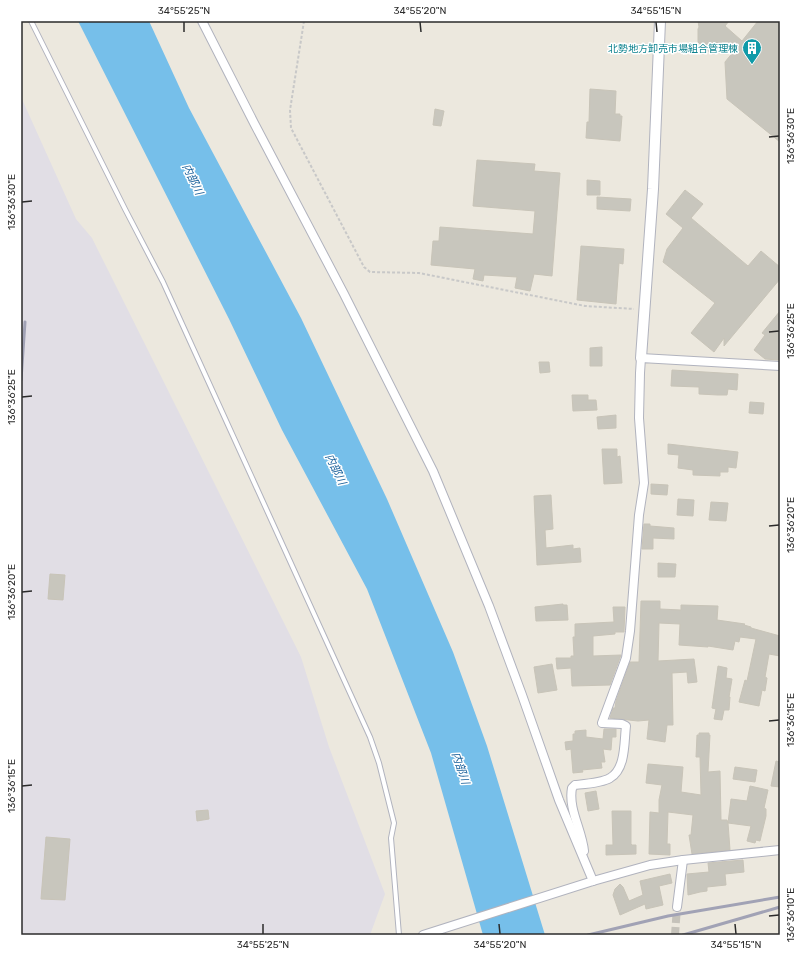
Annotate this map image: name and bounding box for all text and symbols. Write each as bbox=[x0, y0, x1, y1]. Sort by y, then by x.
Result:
text: 34°55'25"N bbox=[158, 5, 210, 17]
text: 34°55'20"N bbox=[393, 5, 447, 17]
text: 34°55'15"N bbox=[630, 5, 682, 17]
building icon: 北勢地方卸売市場組合管理棟 bbox=[741, 37, 763, 65]
place label: 北勢地方卸売市場組合管理棟 bbox=[608, 43, 738, 55]
text: 136°36'30"E bbox=[785, 108, 797, 164]
water label: 内部川 bbox=[179, 162, 206, 198]
text: 136°36'30"E bbox=[6, 174, 18, 230]
text: 136°36'25"E bbox=[785, 303, 797, 359]
text: 136°36'25"E bbox=[6, 369, 18, 425]
water label: 内部川 bbox=[322, 452, 349, 488]
text: 136°36'20"E bbox=[785, 497, 797, 553]
text: 136°36'20"E bbox=[6, 564, 18, 620]
text: 136°36'15"E bbox=[785, 693, 797, 747]
water label: 内部川 bbox=[449, 750, 472, 787]
text: 136°36'15"E bbox=[6, 759, 18, 813]
text: 136°36'10"E bbox=[785, 888, 797, 942]
text: 34°55'25"N bbox=[237, 939, 289, 951]
text: 34°55'20"N bbox=[473, 939, 527, 951]
text: 34°55'15"N bbox=[710, 939, 762, 951]

